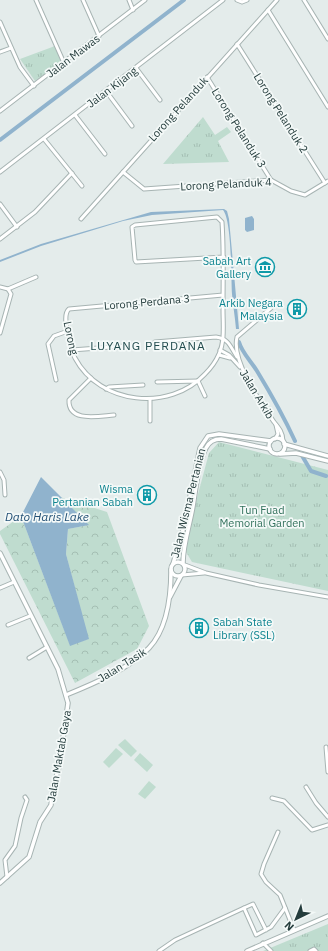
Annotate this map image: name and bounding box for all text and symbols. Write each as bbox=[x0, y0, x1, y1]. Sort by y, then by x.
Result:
street label: Jalan Mawas bbox=[43, 31, 103, 81]
street label: Jalan Kijang bbox=[84, 63, 140, 111]
street label: Lorong Pelanduk 2 bbox=[251, 70, 311, 156]
street label: Lorong Pelanduk bbox=[145, 74, 211, 144]
street label: Lorong Pelanduk 3 bbox=[209, 85, 269, 171]
street label: Lorong Pelanduk 4 bbox=[180, 175, 272, 193]
place label: Sabah Art Gallery bbox=[203, 254, 252, 281]
museum icon: Sabah Art Gallery bbox=[254, 256, 276, 278]
street label: Lorong Perdana 3 bbox=[103, 291, 191, 313]
place label: Arkib Negara Malaysia bbox=[219, 296, 283, 323]
building icon: Arkib Negara Malaysia bbox=[286, 298, 308, 320]
street label: Lorong bbox=[61, 320, 81, 356]
district label: LUYANG PERDANA bbox=[90, 338, 206, 353]
street label: Jalan Arkib bbox=[237, 367, 277, 421]
street label: Jalan Wisma Pertanian bbox=[168, 447, 208, 559]
place label: Wisma Pertanian Sabah bbox=[52, 482, 133, 509]
building icon: Wisma Pertanian Sabah bbox=[136, 484, 158, 506]
park label: Tun Fuad Memorial Garden bbox=[219, 503, 305, 530]
water label: Dato Haris Lake bbox=[5, 509, 89, 524]
place label: Sabah State Library (SSL) bbox=[213, 615, 275, 642]
building icon: Sabah State Library (SSL) bbox=[188, 617, 210, 639]
street label: Jalan Tasik bbox=[95, 645, 149, 685]
street label: Jalan Maktab Gaya bbox=[44, 709, 74, 803]
north arrow bbox=[276, 899, 316, 939]
text: N bbox=[281, 918, 297, 934]

